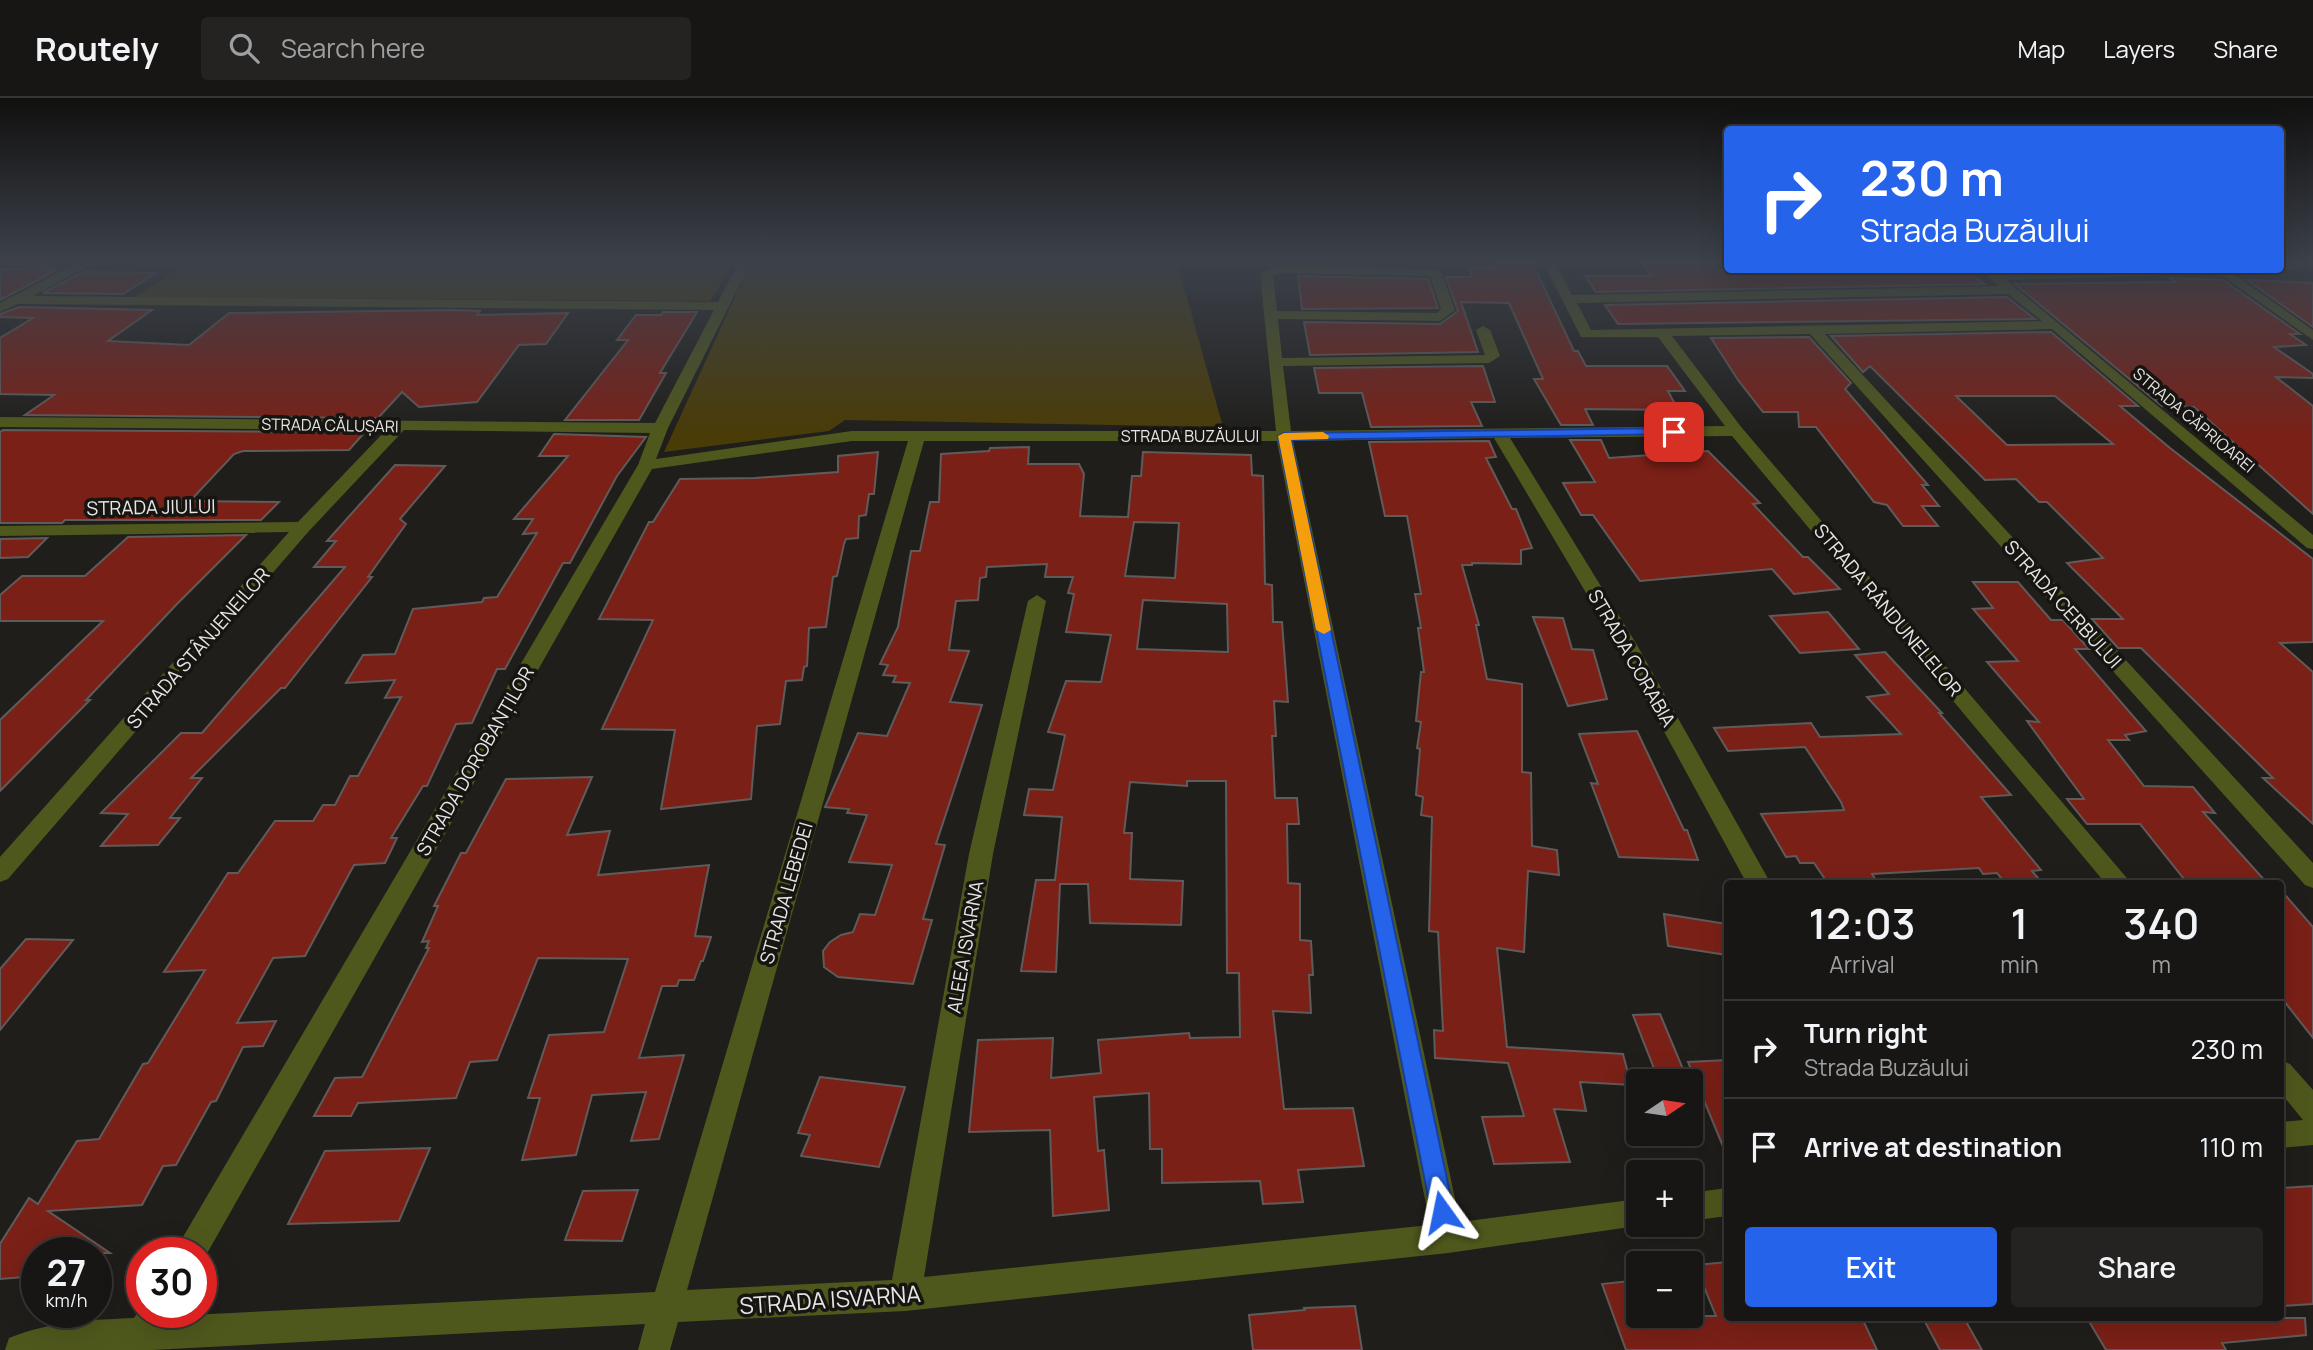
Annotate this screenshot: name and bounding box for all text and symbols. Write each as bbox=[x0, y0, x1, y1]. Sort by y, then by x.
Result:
search box bbox=[201, 17, 691, 80]
text: Routely bbox=[35, 26, 159, 71]
icon: search bbox=[225, 29, 263, 67]
text: Search here bbox=[281, 30, 425, 66]
text: Map bbox=[2018, 32, 2065, 65]
text: Layers bbox=[2103, 32, 2175, 65]
text: Share bbox=[2213, 32, 2278, 65]
text: 230 m bbox=[1860, 144, 2004, 211]
icon: right bbox=[1745, 154, 1836, 245]
text: Strada Buzăului bbox=[1860, 208, 2090, 252]
street label: STRADA CĂPRIOAREI bbox=[2129, 363, 2259, 477]
pin bbox=[1644, 402, 1704, 462]
street label: STRADA CĂLUȘARI bbox=[261, 413, 399, 437]
icon: arrive bbox=[1655, 413, 1693, 451]
street label: STRADA BUZĂULUI bbox=[1121, 425, 1259, 447]
street label: STRADA JIULUI bbox=[86, 493, 216, 521]
street label: STRADA RÂNDUNELELOR bbox=[1808, 518, 1968, 702]
street label: STRADA CERBULUI bbox=[1998, 534, 2128, 674]
street label: STRADA STÂNJENEILOR bbox=[121, 562, 275, 734]
street label: STRADA CORABIA bbox=[1582, 584, 1682, 732]
street label: STRADA DOROBANȚILOR bbox=[410, 661, 540, 861]
street label: STRADA LEBEDEI bbox=[753, 819, 819, 967]
street label: ALEEA ISVARNA bbox=[941, 879, 989, 1015]
text: 12:03 bbox=[1809, 894, 1916, 952]
text: 1 bbox=[2011, 894, 2028, 952]
text: 340 bbox=[2123, 894, 2200, 952]
text: Arrival bbox=[1829, 948, 1895, 980]
text: min bbox=[2000, 948, 2039, 980]
text: m bbox=[2152, 948, 2171, 980]
text: Turn right bbox=[1804, 1015, 1928, 1051]
icon: right bbox=[1745, 1030, 1783, 1068]
text: 230 m bbox=[2191, 1031, 2263, 1067]
text: Strada Buzăului bbox=[1804, 1051, 1969, 1083]
north arrow bbox=[1626, 1069, 1703, 1146]
map controls bbox=[1626, 1069, 1703, 1328]
icon: arrive bbox=[1745, 1128, 1783, 1166]
text: Arrive at destination bbox=[1804, 1129, 2062, 1165]
text: 110 m bbox=[2200, 1129, 2263, 1165]
button: + bbox=[1626, 1160, 1703, 1237]
position arrow bbox=[1405, 1175, 1479, 1249]
button: Exit bbox=[1745, 1227, 1997, 1307]
button: Share bbox=[2011, 1227, 2263, 1307]
speed limit sign: 30 bbox=[126, 1237, 217, 1328]
text: 27 bbox=[47, 1249, 86, 1297]
button: − bbox=[1626, 1251, 1703, 1328]
street label: STRADA ISVARNA bbox=[738, 1277, 922, 1321]
text: km/h bbox=[46, 1288, 87, 1312]

